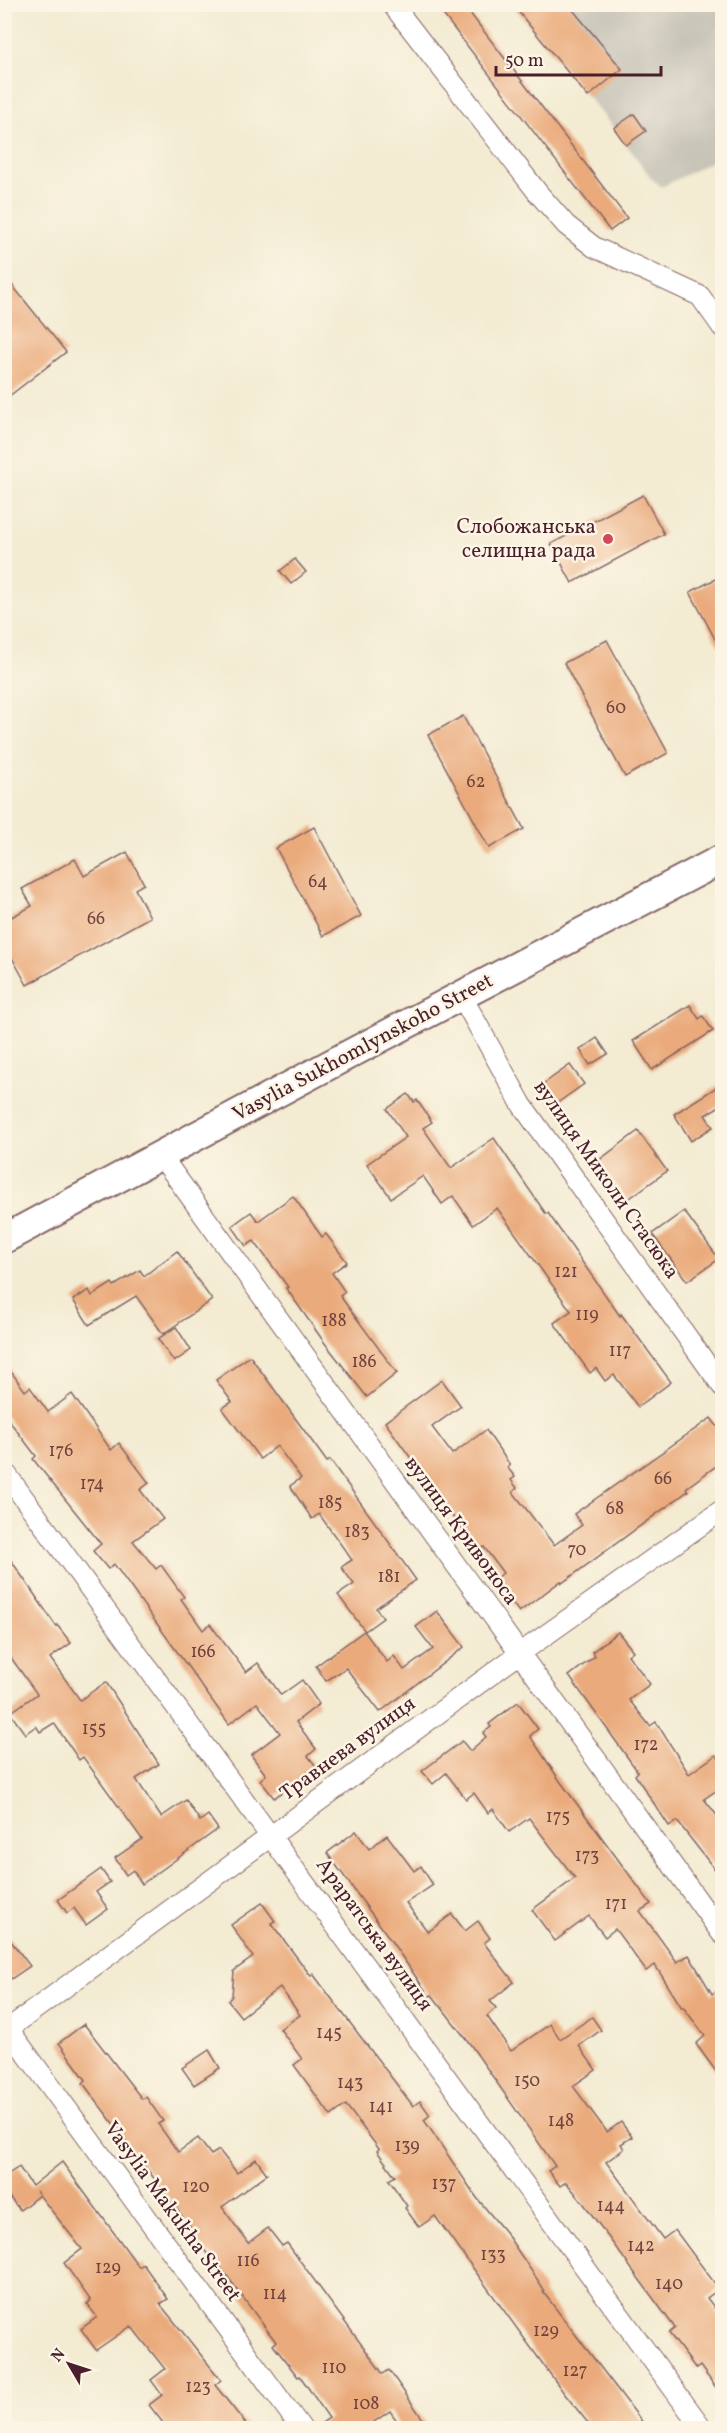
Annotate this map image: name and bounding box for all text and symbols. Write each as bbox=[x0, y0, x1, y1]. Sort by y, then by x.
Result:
scale bar bbox=[496, 39, 661, 77]
text: 50 m bbox=[505, 49, 544, 74]
place label: Слобожанська селищна рада bbox=[457, 513, 596, 566]
marker: Слобожанська селищна рада bbox=[601, 532, 615, 546]
house number: 60 bbox=[606, 696, 626, 721]
house number: 62 bbox=[467, 770, 485, 795]
house number: 64 bbox=[308, 870, 328, 895]
house number: 66 bbox=[87, 907, 105, 932]
street label: Vasylia Sukhomlynskoho Street bbox=[228, 967, 498, 1129]
street label: вулиця Миколи Стасюка bbox=[526, 1075, 686, 1285]
house number: 121 bbox=[554, 1260, 578, 1285]
house number: 119 bbox=[575, 1303, 599, 1328]
house number: 188 bbox=[321, 1309, 347, 1334]
house number: 117 bbox=[609, 1339, 631, 1364]
house number: 186 bbox=[351, 1350, 377, 1375]
house number: 176 bbox=[49, 1439, 73, 1464]
street label: вулиця Кривоноса bbox=[397, 1451, 525, 1611]
house number: 66 bbox=[654, 1467, 672, 1492]
house number: 174 bbox=[80, 1472, 104, 1497]
house number: 185 bbox=[318, 1491, 342, 1516]
house number: 68 bbox=[606, 1497, 624, 1522]
house number: 183 bbox=[344, 1520, 370, 1545]
house number: 70 bbox=[568, 1538, 587, 1563]
house number: 181 bbox=[377, 1565, 401, 1590]
house number: 166 bbox=[190, 1640, 216, 1665]
street label: Травнева вулиця bbox=[274, 1690, 422, 1808]
house number: 155 bbox=[82, 1717, 106, 1742]
house number: 172 bbox=[633, 1733, 659, 1758]
house number: 175 bbox=[546, 1805, 570, 1830]
house number: 173 bbox=[575, 1844, 599, 1869]
street label: Араратська вулиця bbox=[309, 1852, 440, 2018]
house number: 171 bbox=[605, 1892, 627, 1917]
house number: 145 bbox=[316, 2021, 342, 2046]
house number: 150 bbox=[514, 2069, 540, 2094]
house number: 143 bbox=[337, 2071, 363, 2096]
house number: 141 bbox=[369, 2095, 393, 2120]
house number: 148 bbox=[548, 2109, 574, 2134]
street label: Vasylia Makukha Street bbox=[96, 2116, 248, 2308]
house number: 139 bbox=[394, 2134, 420, 2159]
house number: 137 bbox=[432, 2172, 456, 2197]
house number: 120 bbox=[182, 2175, 210, 2200]
house number: 144 bbox=[597, 2194, 625, 2219]
house number: 142 bbox=[627, 2234, 655, 2259]
house number: 133 bbox=[480, 2243, 506, 2268]
house number: 116 bbox=[236, 2249, 260, 2274]
house number: 129 bbox=[95, 2256, 121, 2281]
house number: 140 bbox=[655, 2272, 683, 2297]
house number: 114 bbox=[263, 2282, 287, 2307]
house number: 129 bbox=[533, 2319, 559, 2344]
north arrow bbox=[39, 2334, 99, 2394]
text: N bbox=[47, 2344, 71, 2367]
house number: 110 bbox=[322, 2356, 347, 2381]
house number: 127 bbox=[563, 2359, 587, 2384]
house number: 123 bbox=[185, 2375, 211, 2400]
house number: 108 bbox=[353, 2392, 379, 2417]

